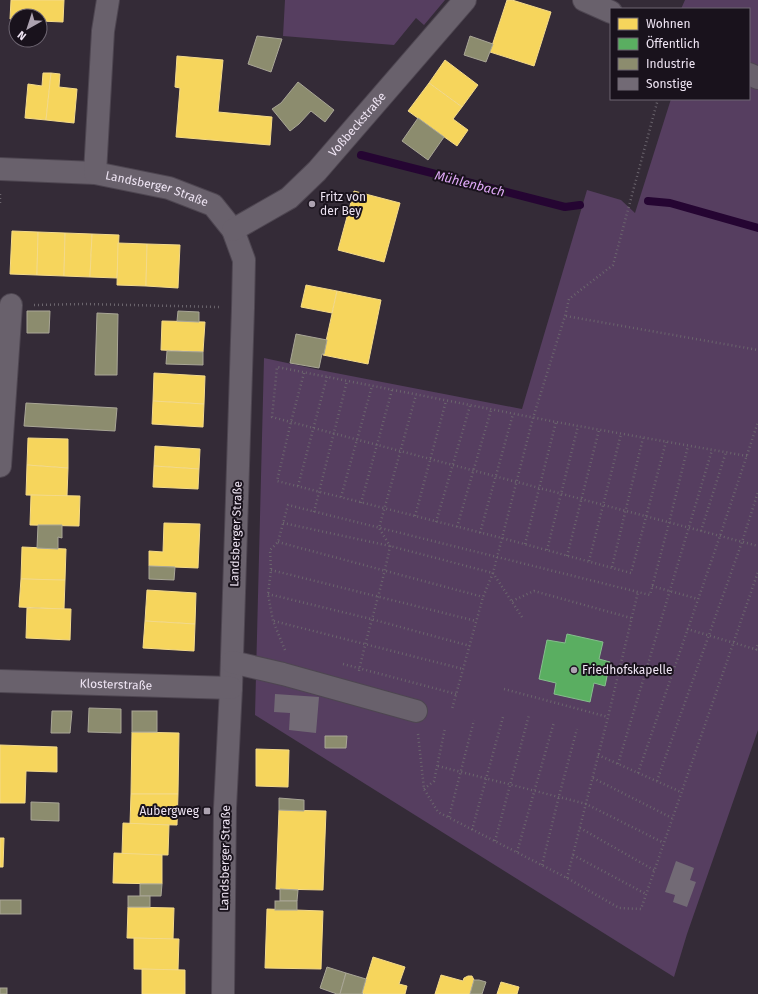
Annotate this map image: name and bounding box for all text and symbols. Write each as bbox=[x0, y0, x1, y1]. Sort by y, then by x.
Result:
north arrow bbox=[8, 8, 48, 48]
legend bbox=[610, 8, 750, 100]
text: Wohnen bbox=[646, 17, 690, 31]
text: N bbox=[15, 28, 29, 43]
text: Öffentlich bbox=[646, 35, 700, 51]
text: Industrie bbox=[646, 57, 695, 71]
text: Sonstige bbox=[646, 77, 693, 91]
street label: Voßbeckstraße bbox=[326, 89, 389, 159]
street label: Landsberger Straße bbox=[104, 168, 210, 209]
water label: Mühlenbach bbox=[433, 168, 506, 199]
place label: Fritz von der Bey bbox=[320, 190, 366, 218]
marker: Fritz von der Bey bbox=[307, 199, 317, 209]
street label: Landsberger Straße bbox=[227, 481, 245, 587]
place label: Friedhofskapelle bbox=[582, 663, 672, 677]
marker: Friedhofskapelle bbox=[569, 665, 579, 675]
street label: Klosterstraße bbox=[79, 676, 152, 693]
place label: Aubergweg bbox=[139, 804, 200, 818]
street label: Landsberger Straße bbox=[217, 805, 233, 911]
marker: Aubergweg bbox=[202, 806, 212, 816]

